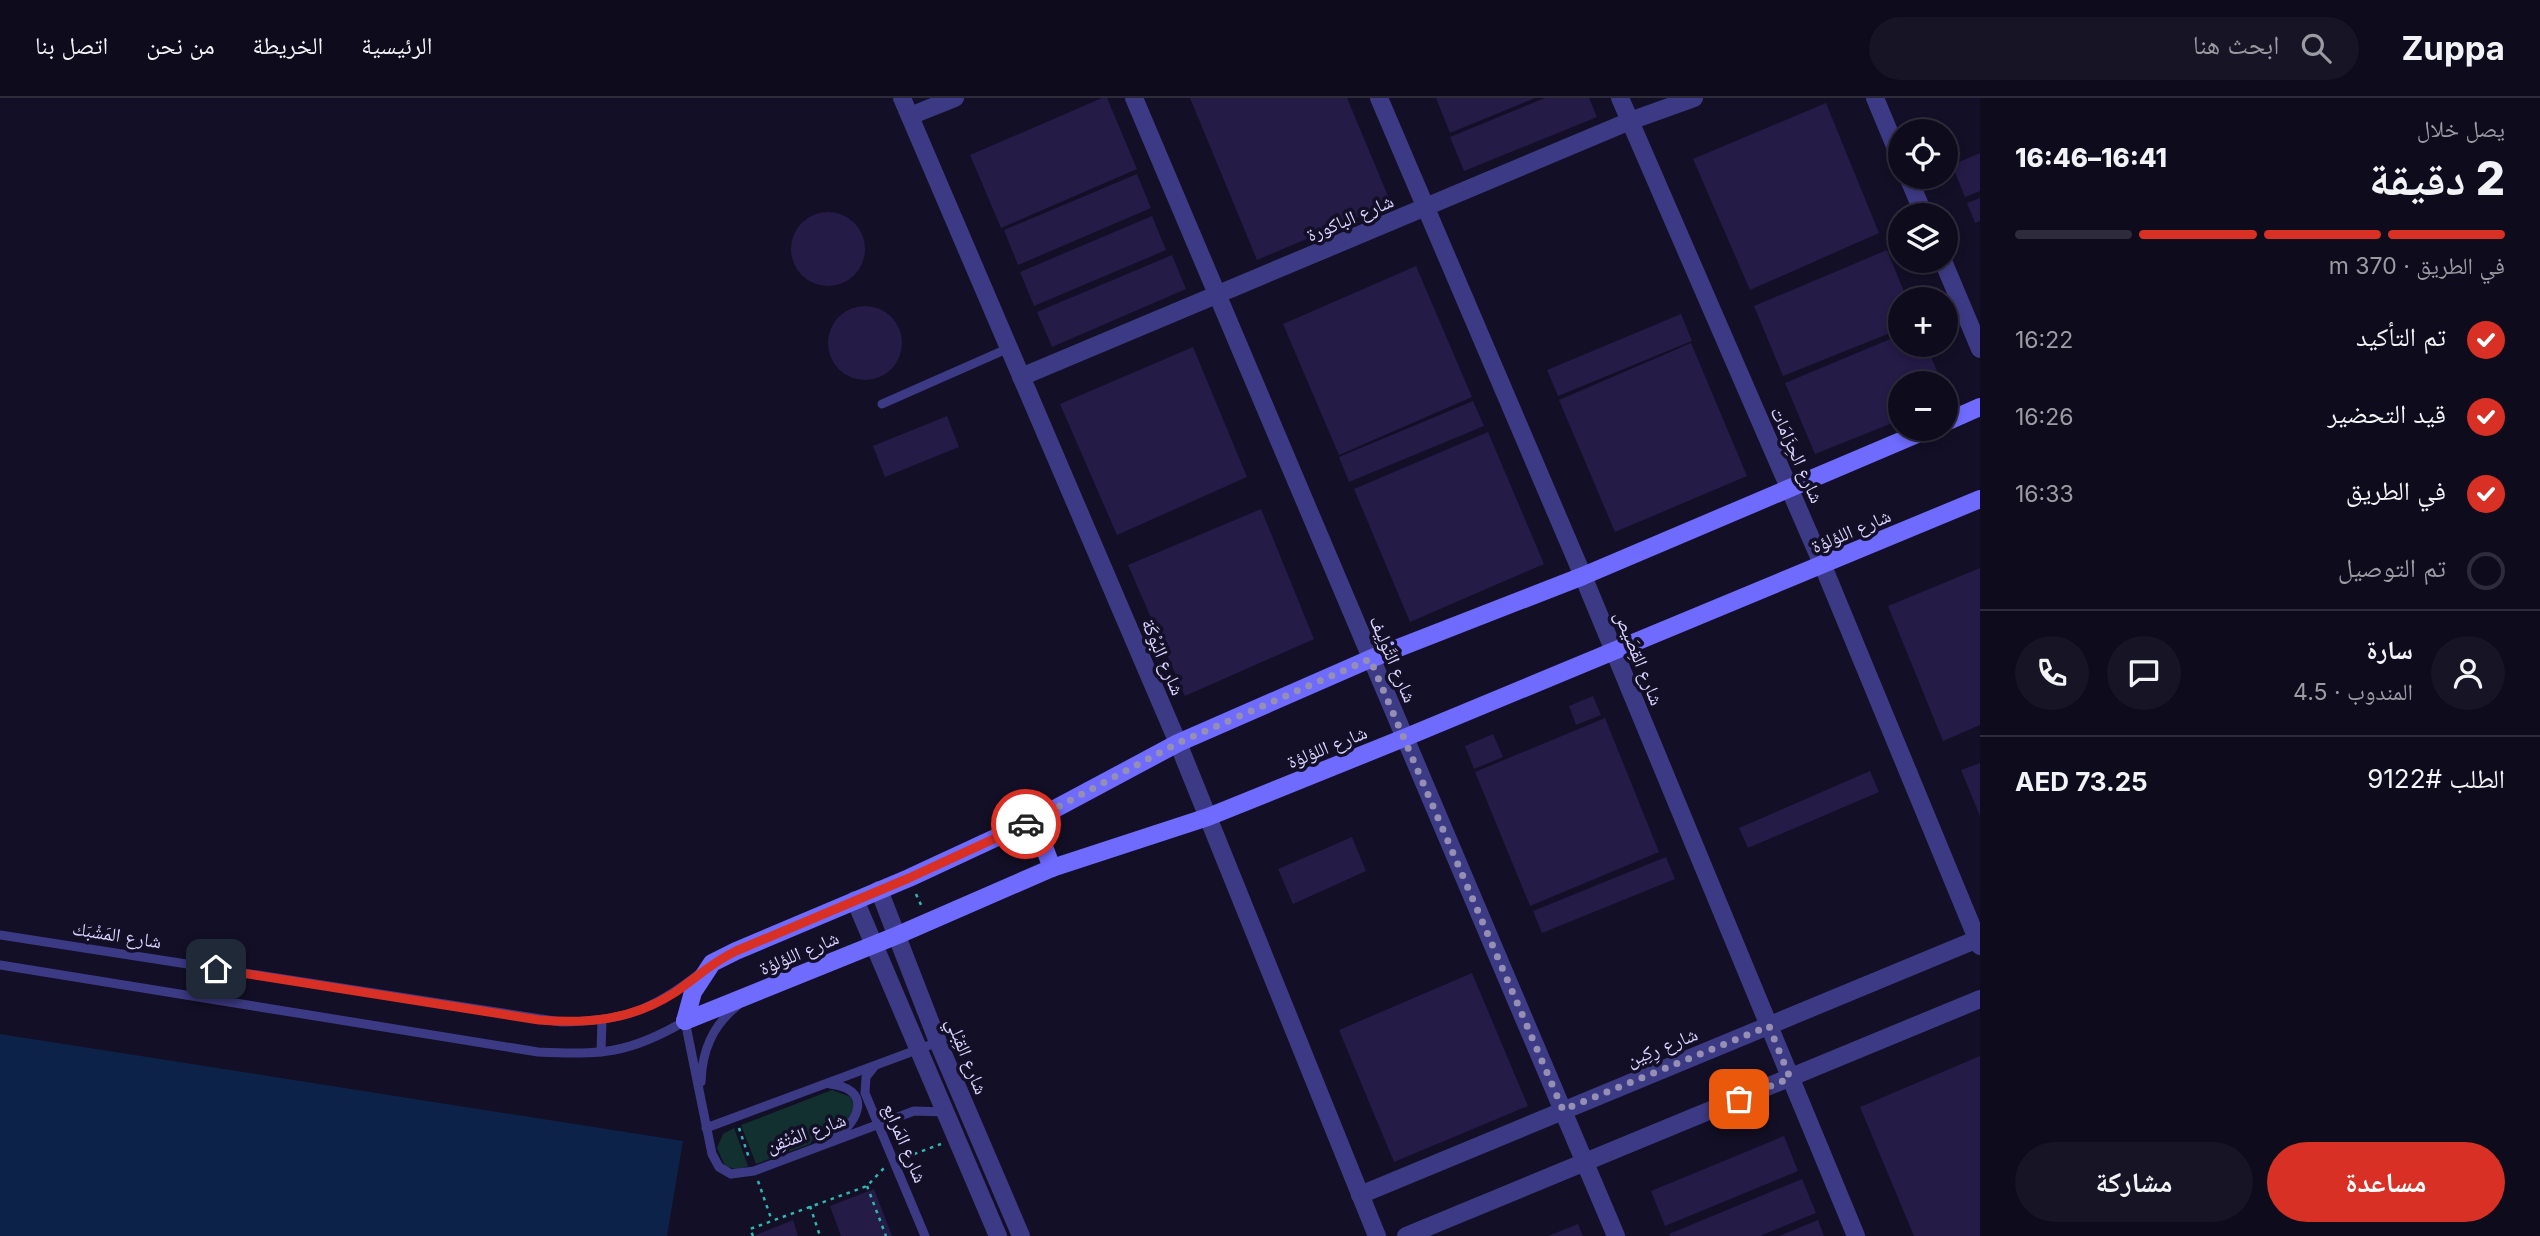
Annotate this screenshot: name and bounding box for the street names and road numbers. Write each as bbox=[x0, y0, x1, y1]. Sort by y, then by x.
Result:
street label: شارع الباكورة bbox=[1303, 189, 1397, 247]
street label: شارع الحِزَامَات bbox=[1765, 403, 1828, 507]
street label: شارع اللؤلؤة bbox=[1808, 504, 1894, 558]
street label: شارع القِصَيص bbox=[1609, 607, 1668, 709]
street label: شارع التَّوْلِيف bbox=[1364, 612, 1422, 706]
street label: شارع البُوْكَة bbox=[1137, 615, 1189, 699]
street label: شارع اللؤلؤة bbox=[1284, 721, 1370, 773]
street label: شارع المَشْبَك bbox=[71, 917, 163, 953]
street label: شارع اللؤلؤة bbox=[756, 926, 842, 980]
street label: شارع القِبْلي bbox=[938, 1014, 993, 1099]
street label: شارع رِكِين bbox=[1623, 1022, 1702, 1075]
street label: شارع المَرابع bbox=[877, 1100, 932, 1187]
street label: شارع المُتْقِن bbox=[763, 1108, 849, 1158]

